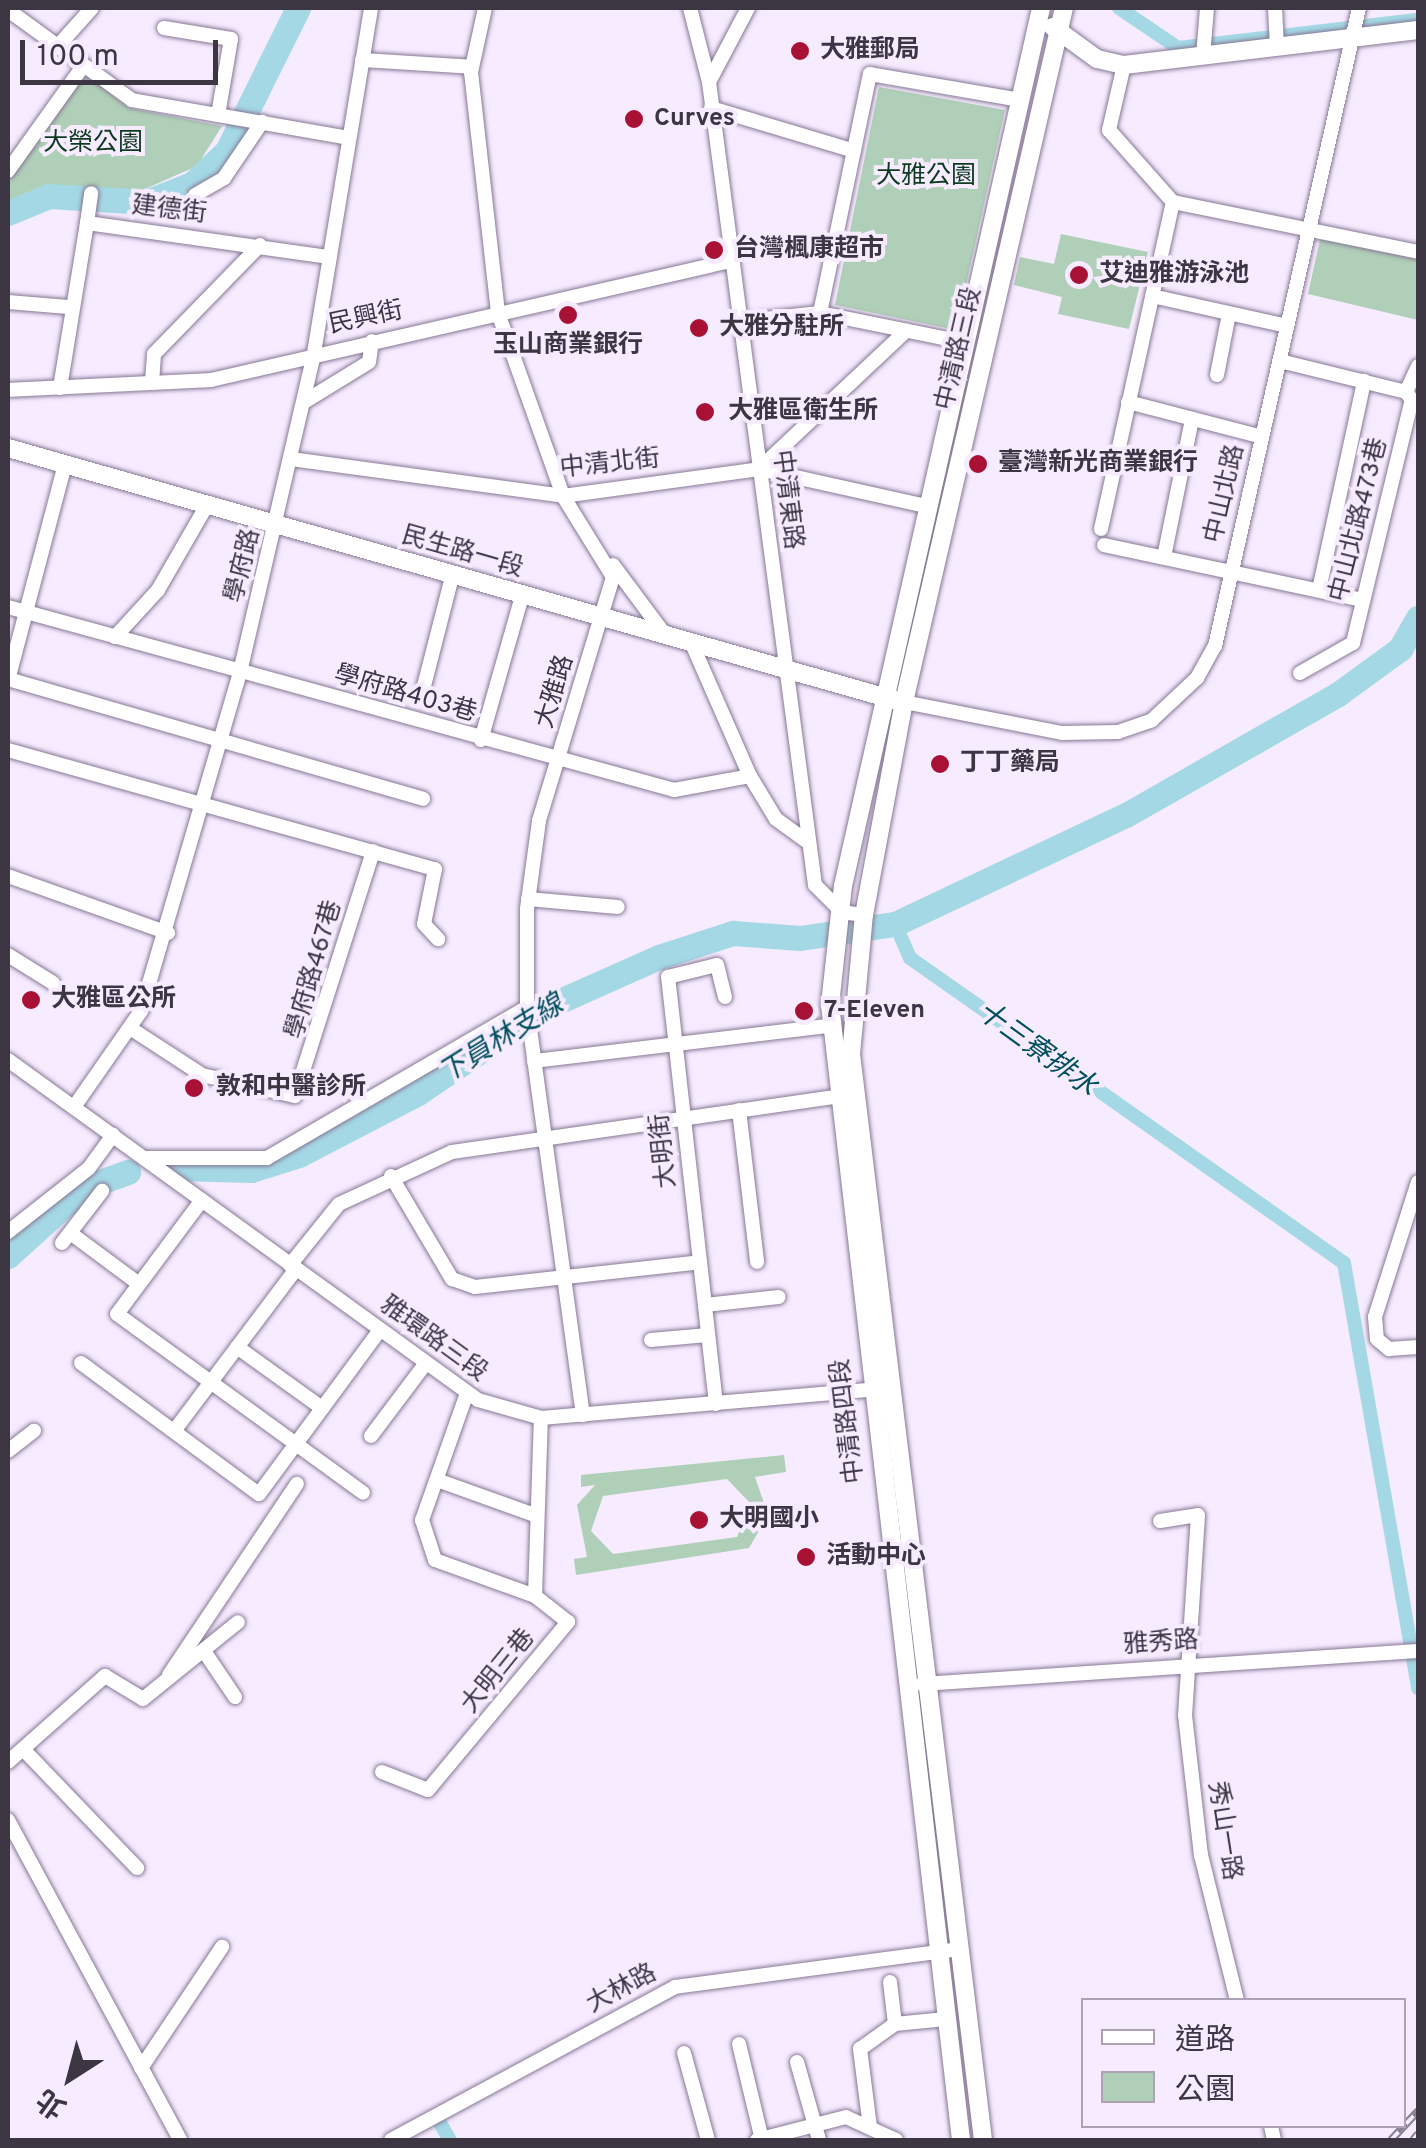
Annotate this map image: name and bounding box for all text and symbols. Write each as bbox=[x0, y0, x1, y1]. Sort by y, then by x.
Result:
scale bar bbox=[25, 20, 222, 82]
place label: 大雅郵局 bbox=[820, 36, 920, 66]
text: 100 m bbox=[37, 39, 119, 76]
marker: 大雅郵局 bbox=[789, 40, 811, 62]
place label: Curves bbox=[654, 104, 735, 134]
marker: Curves bbox=[623, 108, 645, 130]
park label: 大榮公園 bbox=[43, 129, 143, 159]
park label: 大雅公園 bbox=[876, 162, 976, 192]
street label: 建德街 bbox=[130, 192, 208, 230]
place label: 台灣楓康超市 bbox=[734, 235, 884, 265]
marker: 台灣楓康超市 bbox=[703, 239, 725, 261]
place label: 艾迪雅游泳池 bbox=[1099, 260, 1249, 290]
marker: 艾迪雅游泳池 bbox=[1068, 264, 1090, 286]
street label: 中清路三段 bbox=[931, 285, 989, 413]
street label: 民興街 bbox=[326, 297, 406, 341]
marker: 玉山商業銀行 bbox=[557, 304, 579, 326]
place label: 大雅分駐所 bbox=[719, 313, 844, 343]
marker: 大雅分駐所 bbox=[688, 317, 710, 339]
place label: 玉山商業銀行 bbox=[493, 331, 643, 361]
place label: 大雅區衛生所 bbox=[728, 397, 878, 427]
marker: 大雅區衛生所 bbox=[692, 399, 718, 425]
street label: 中山北路473巷 bbox=[1325, 435, 1395, 605]
street label: 中山北路 bbox=[1200, 442, 1252, 546]
street label: 中清北街 bbox=[559, 445, 661, 485]
street label: 中清東路 bbox=[765, 449, 807, 551]
place label: 臺灣新光商業銀行 bbox=[998, 449, 1198, 479]
marker: 臺灣新光商業銀行 bbox=[967, 453, 989, 475]
street label: 民生路一段 bbox=[398, 521, 526, 585]
street label: 學府路 bbox=[220, 526, 268, 606]
street label: 大雅路 bbox=[531, 652, 581, 732]
street label: 學府路403巷 bbox=[330, 660, 480, 730]
place label: 丁丁藥局 bbox=[960, 749, 1060, 779]
marker: 丁丁藥局 bbox=[929, 753, 951, 775]
street label: 學府路467巷 bbox=[281, 897, 349, 1043]
place label: 大雅區公所 bbox=[51, 985, 176, 1015]
marker: 大雅區公所 bbox=[20, 989, 42, 1011]
water label: 下員林支線 bbox=[434, 989, 570, 1091]
water label: 十三寮排水 bbox=[969, 995, 1103, 1105]
place label: 7-Eleven bbox=[824, 996, 925, 1026]
marker: 7-Eleven bbox=[793, 1000, 815, 1022]
place label: 敦和中醫診所 bbox=[216, 1073, 366, 1103]
marker: 敦和中醫診所 bbox=[181, 1075, 207, 1101]
street label: 大明街 bbox=[646, 1112, 684, 1190]
street label: 雅環路三段 bbox=[374, 1291, 492, 1389]
street label: 中清路四段 bbox=[826, 1357, 872, 1485]
place label: 大明國小 bbox=[719, 1505, 819, 1535]
marker: 大明國小 bbox=[688, 1509, 710, 1531]
place label: 活動中心 bbox=[826, 1542, 926, 1572]
marker: 活動中心 bbox=[795, 1546, 817, 1568]
street label: 大明三巷 bbox=[456, 1624, 542, 1720]
street label: 雅秀路 bbox=[1123, 1626, 1199, 1662]
street label: 秀山一路 bbox=[1200, 1779, 1246, 1883]
street label: 大林路 bbox=[582, 1959, 662, 2021]
legend bbox=[1081, 1998, 1406, 2128]
text: 道路 bbox=[1175, 2023, 1235, 2060]
north arrow bbox=[20, 2028, 120, 2128]
text: 公園 bbox=[1175, 2073, 1235, 2110]
text: 北 bbox=[30, 2079, 74, 2125]

